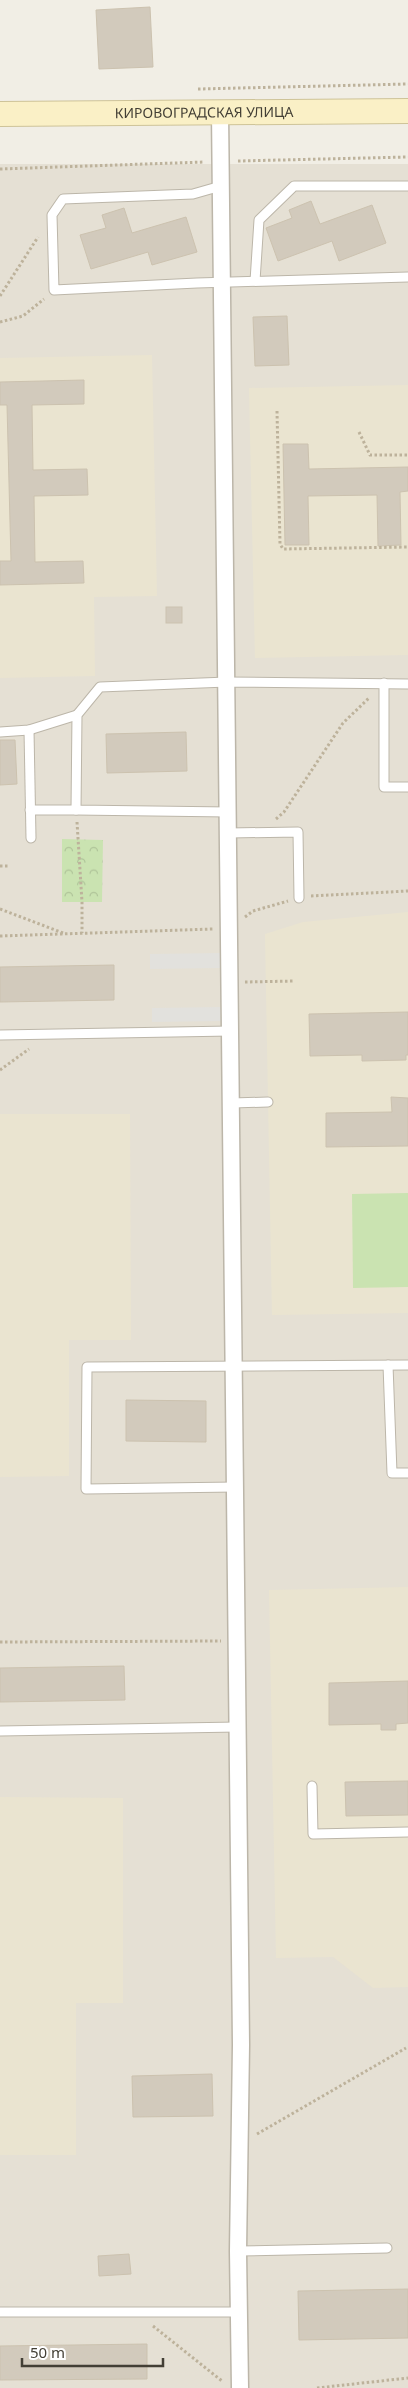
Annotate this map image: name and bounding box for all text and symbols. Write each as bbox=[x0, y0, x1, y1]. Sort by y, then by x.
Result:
street label: КИРОВОГРАДСКАЯ УЛИЦА bbox=[115, 102, 293, 122]
scale bar bbox=[22, 2336, 164, 2368]
text: 50 m bbox=[30, 2342, 65, 2362]

